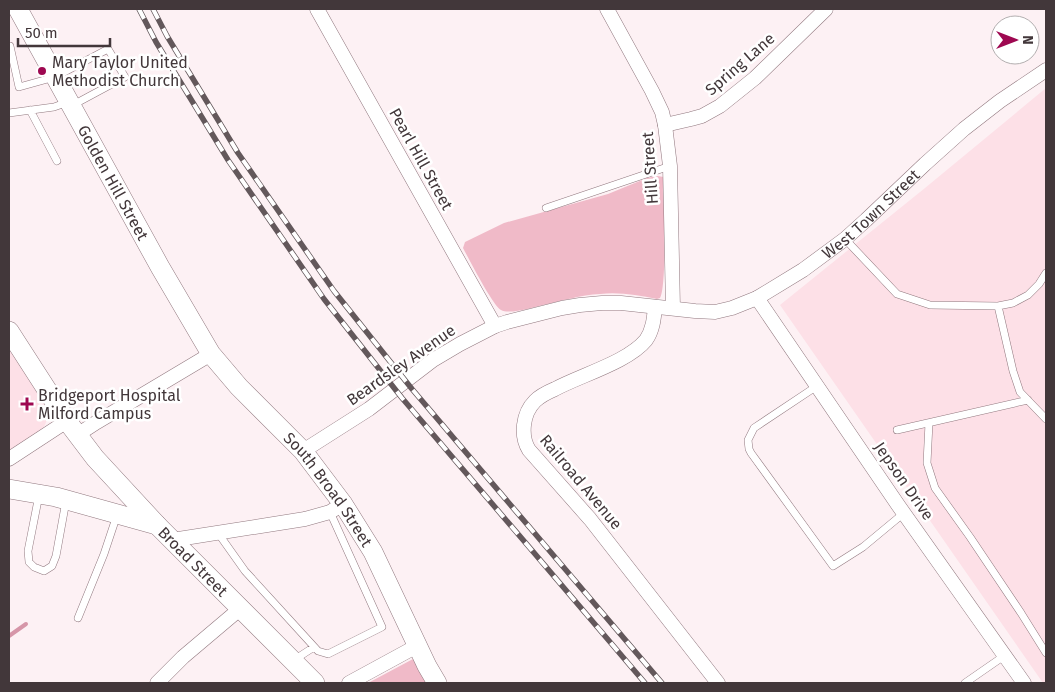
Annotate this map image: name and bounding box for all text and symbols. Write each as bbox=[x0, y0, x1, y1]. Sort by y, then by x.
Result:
scale bar bbox=[18, 15, 110, 47]
north arrow bbox=[990, 15, 1040, 65]
text: 50 m bbox=[25, 24, 58, 42]
street label: Spring Lane bbox=[702, 29, 778, 99]
text: N bbox=[1019, 35, 1036, 45]
place label: Mary Taylor United Methodist Church bbox=[52, 53, 188, 90]
marker: Mary Taylor United Methodist Church bbox=[36, 65, 48, 77]
street label: Pearl Hill Street bbox=[385, 105, 457, 213]
street label: Golden Hill Street bbox=[74, 122, 153, 244]
street label: Hill Street bbox=[638, 131, 662, 205]
street label: West Town Street bbox=[818, 165, 923, 262]
street label: Beardsley Avenue bbox=[343, 320, 459, 410]
place label: Bridgeport Hospital Milford Campus bbox=[38, 386, 181, 423]
marker: Bridgeport Hospital Milford Campus bbox=[20, 397, 34, 411]
street label: South Broad Street bbox=[280, 428, 377, 550]
street label: Railroad Avenue bbox=[536, 431, 626, 533]
street label: Jepson Drive bbox=[870, 438, 938, 524]
street label: Broad Street bbox=[154, 522, 232, 600]

